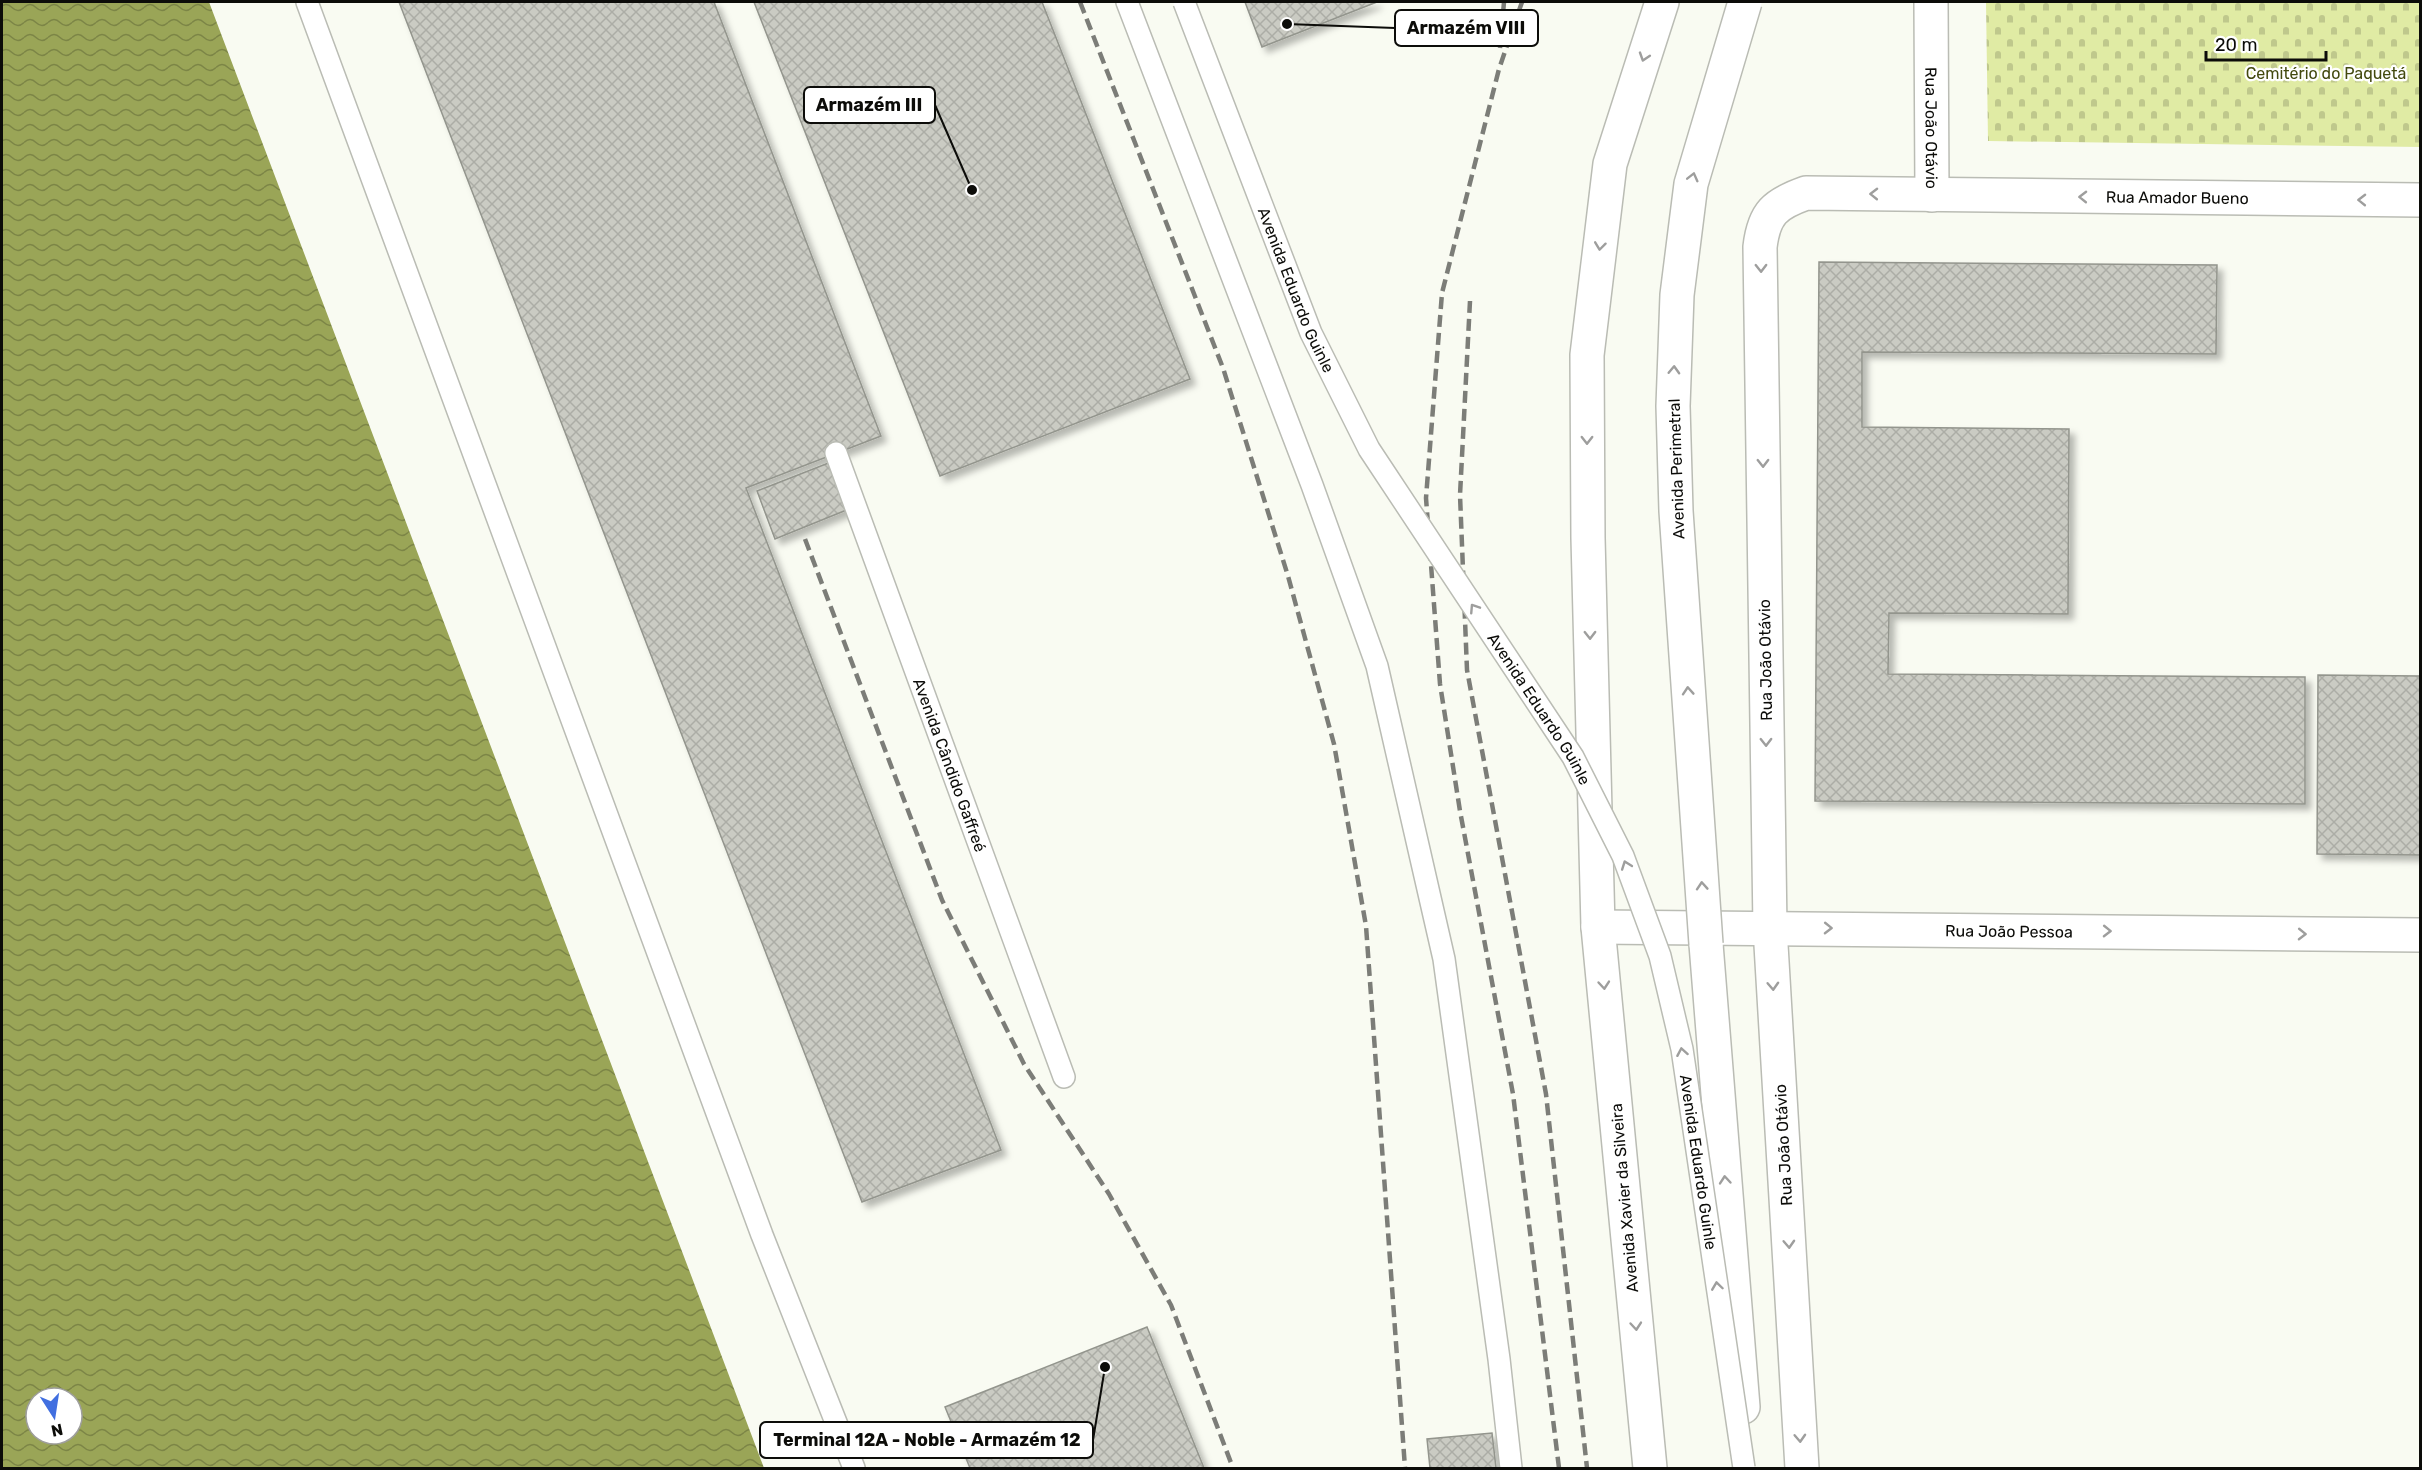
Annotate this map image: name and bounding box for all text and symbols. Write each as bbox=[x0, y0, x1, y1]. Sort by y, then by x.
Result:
callout: Armazém VIII bbox=[1395, 10, 1538, 46]
text: Armazém VIII bbox=[1407, 17, 1525, 39]
scale bar bbox=[2206, 24, 2326, 62]
text: 20 m bbox=[2215, 34, 2257, 56]
one-way arrow bbox=[1639, 51, 1652, 62]
park label: Cemitério do Paquetá bbox=[2246, 64, 2406, 83]
street label: Rua João Otávio bbox=[1921, 67, 1941, 189]
callout: Armazém III bbox=[804, 87, 935, 123]
text: Armazém III bbox=[816, 94, 922, 116]
one-way arrow bbox=[1686, 172, 1699, 182]
street label: Rua Amador Bueno bbox=[2106, 187, 2249, 208]
one-way arrow bbox=[1869, 188, 1878, 200]
one-way arrow bbox=[2079, 190, 2088, 203]
one-way arrow bbox=[2358, 194, 2367, 206]
street label: Avenida Eduardo Guinle bbox=[1254, 205, 1338, 376]
one-way arrow bbox=[1594, 242, 1607, 251]
one-way arrow bbox=[1754, 263, 1767, 272]
one-way arrow bbox=[1668, 366, 1680, 375]
street label: Avenida Perimetral bbox=[1665, 398, 1688, 540]
one-way arrow bbox=[1581, 436, 1593, 445]
one-way arrow bbox=[1757, 458, 1769, 467]
street label: Rua João Otávio bbox=[1755, 599, 1776, 721]
one-way arrow bbox=[1470, 603, 1481, 614]
street label: Avenida Eduardo Guinle bbox=[1483, 629, 1594, 788]
one-way arrow bbox=[1584, 631, 1596, 640]
street label: Avenida Cândido Gaffreé bbox=[909, 676, 990, 854]
one-way arrow bbox=[1682, 686, 1695, 696]
one-way arrow bbox=[1760, 737, 1772, 746]
one-way arrow bbox=[1621, 860, 1633, 871]
one-way arrow bbox=[1696, 881, 1709, 890]
street label: Rua João Pessoa bbox=[1945, 921, 2073, 942]
one-way arrow bbox=[1824, 922, 1833, 934]
one-way arrow bbox=[2103, 925, 2112, 938]
one-way arrow bbox=[2298, 928, 2307, 940]
one-way arrow bbox=[1597, 981, 1610, 990]
one-way arrow bbox=[1766, 981, 1779, 991]
one-way arrow bbox=[1676, 1047, 1689, 1057]
street label: Avenida Eduardo Guinle bbox=[1676, 1073, 1721, 1251]
street label: Rua João Otávio bbox=[1771, 1084, 1796, 1206]
street label: Avenida Xavier da Silveira bbox=[1607, 1103, 1642, 1293]
one-way arrow bbox=[1718, 1175, 1731, 1184]
one-way arrow bbox=[1782, 1239, 1795, 1248]
one-way arrow bbox=[1712, 1281, 1724, 1291]
one-way arrow bbox=[1629, 1321, 1642, 1330]
north arrow bbox=[24, 1386, 84, 1446]
text: N bbox=[49, 1420, 65, 1441]
callout: Terminal 12A - Noble - Armazém 12 bbox=[760, 1422, 1093, 1458]
text: Terminal 12A - Noble - Armazém 12 bbox=[773, 1429, 1081, 1451]
one-way arrow bbox=[1794, 1434, 1807, 1443]

